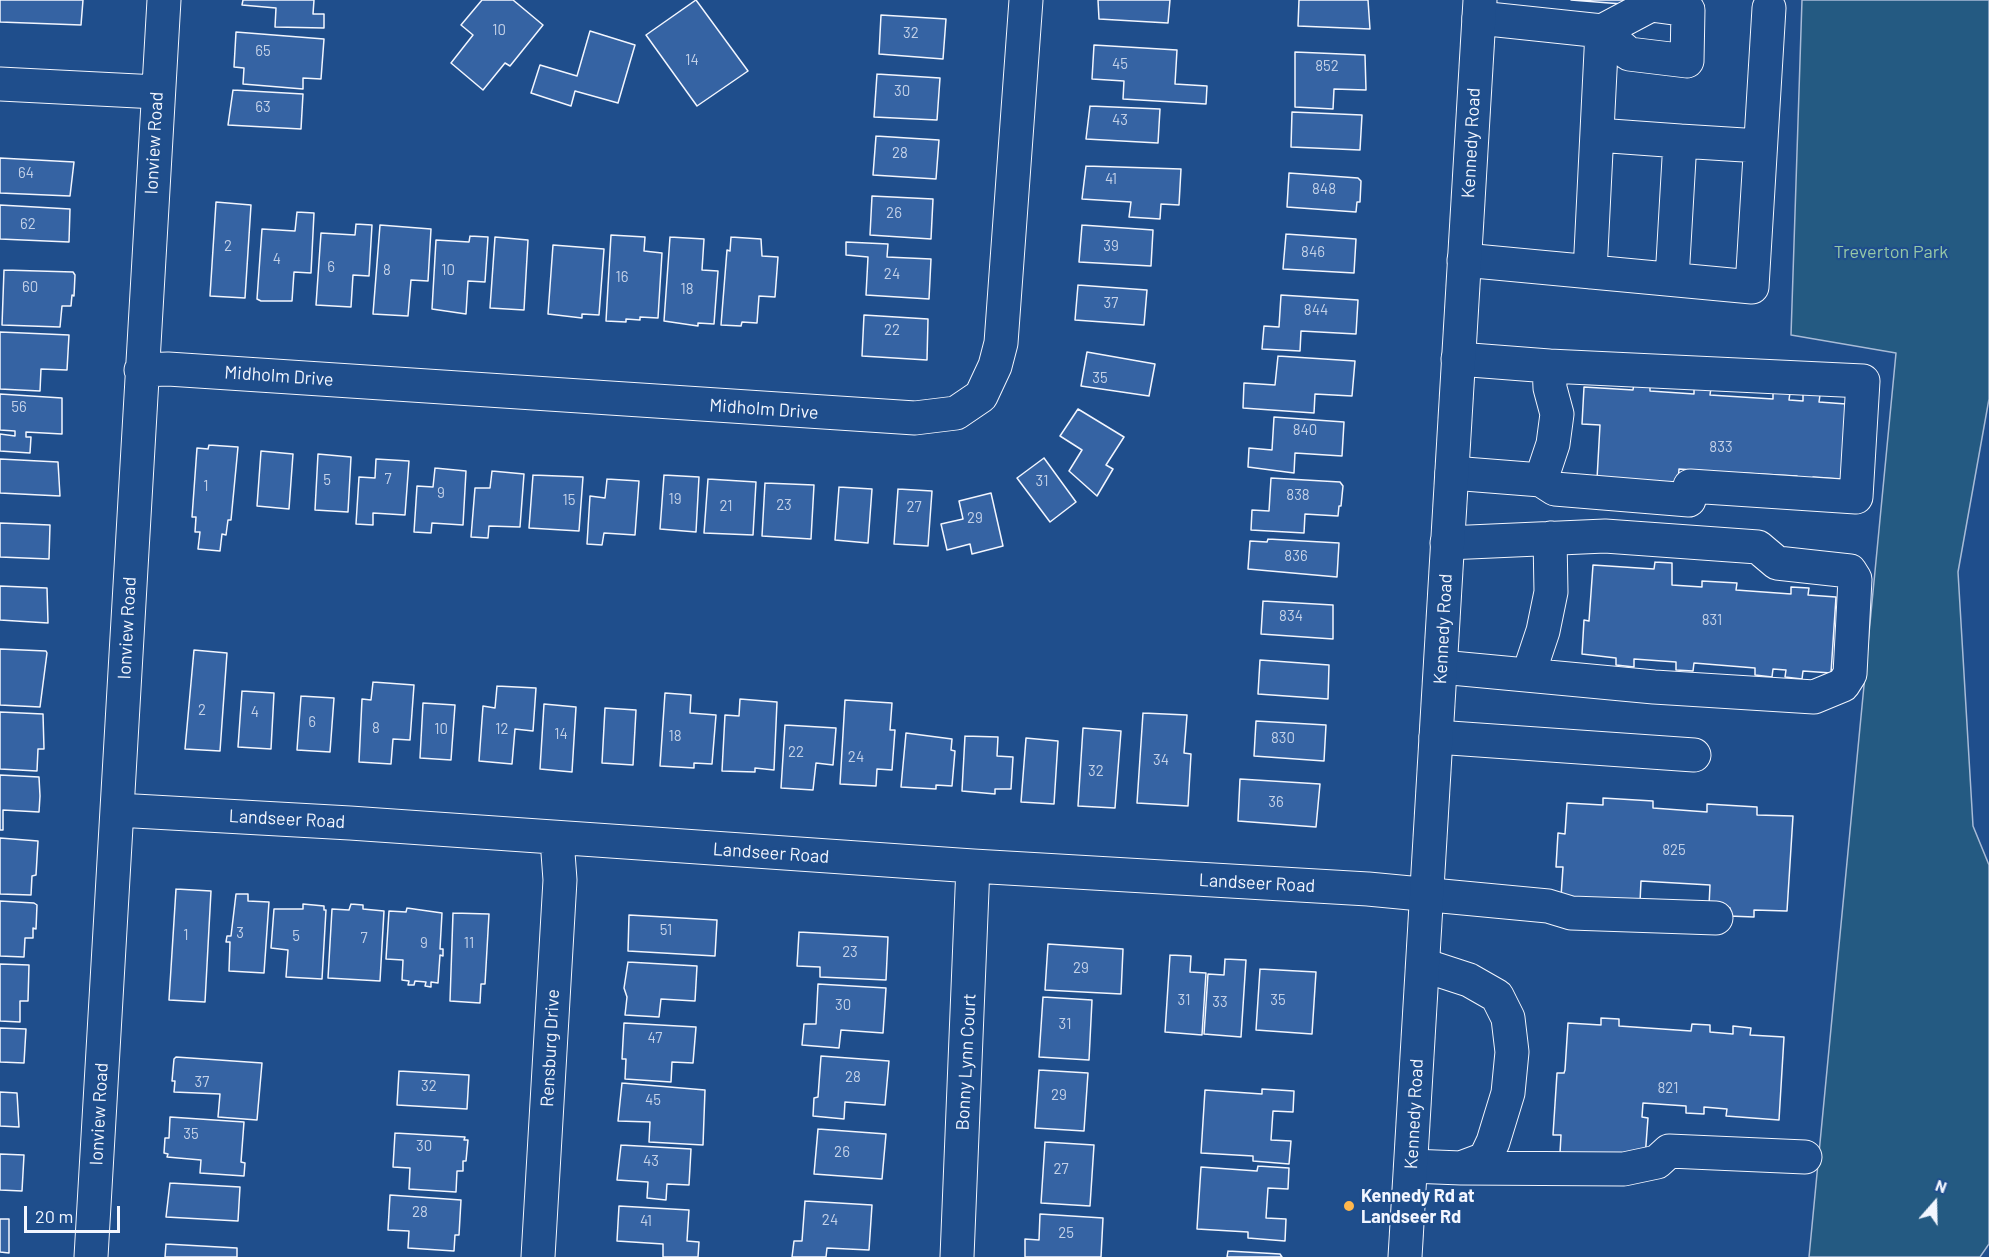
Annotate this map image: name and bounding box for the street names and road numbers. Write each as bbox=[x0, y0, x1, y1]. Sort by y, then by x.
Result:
street label: Kennedy Road bbox=[1457, 87, 1485, 199]
street label: Ionview Road bbox=[141, 91, 167, 195]
street label: Midholm Drive bbox=[224, 361, 334, 391]
street label: Midholm Drive bbox=[709, 394, 819, 424]
street label: Kennedy Road bbox=[1429, 573, 1457, 685]
street label: Ionview Road bbox=[114, 576, 140, 680]
street label: Landseer Road bbox=[228, 805, 346, 833]
street label: Landseer Road bbox=[712, 838, 830, 868]
street label: Landseer Road bbox=[1198, 869, 1316, 897]
street label: Rensburg Drive bbox=[536, 988, 564, 1108]
street label: Bonny Lynn Court bbox=[952, 993, 980, 1131]
street label: Kennedy Road bbox=[1400, 1058, 1428, 1170]
street label: Ionview Road bbox=[86, 1062, 112, 1166]

